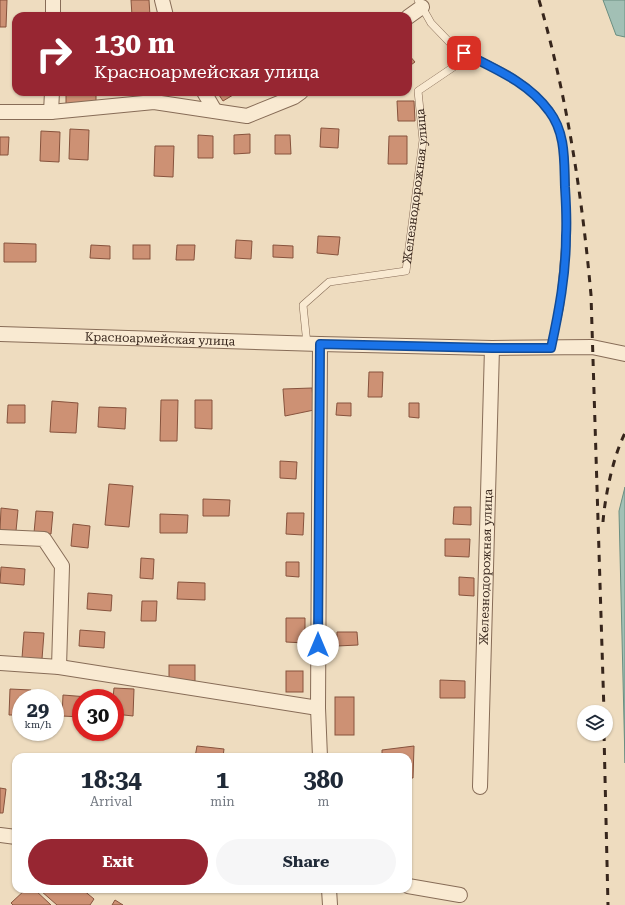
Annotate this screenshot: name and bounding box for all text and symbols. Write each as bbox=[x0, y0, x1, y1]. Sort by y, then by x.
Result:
text: 130 m bbox=[94, 27, 175, 60]
icon: right bbox=[28, 28, 80, 80]
pin bbox=[447, 36, 481, 70]
icon: arrive bbox=[453, 42, 475, 64]
text: Красноармейская улица bbox=[94, 61, 319, 82]
street label: Железнодорожная улица bbox=[400, 108, 430, 265]
street label: Красноармейская улица bbox=[85, 330, 236, 348]
street label: Железнодорожная улица bbox=[477, 488, 495, 645]
position arrow bbox=[297, 624, 339, 666]
speed limit sign: 30 bbox=[72, 689, 124, 741]
text: 29 bbox=[27, 698, 49, 722]
map controls bbox=[577, 705, 613, 741]
button: layers bbox=[577, 705, 613, 741]
text: km/h bbox=[25, 719, 51, 730]
text: 18:34 bbox=[81, 766, 142, 794]
text: 1 bbox=[216, 766, 229, 794]
text: 380 bbox=[303, 766, 344, 794]
text: Arrival bbox=[90, 794, 132, 809]
text: min bbox=[210, 794, 235, 809]
text: m bbox=[317, 794, 329, 809]
button: Exit bbox=[28, 839, 208, 885]
button: Share bbox=[216, 839, 396, 885]

